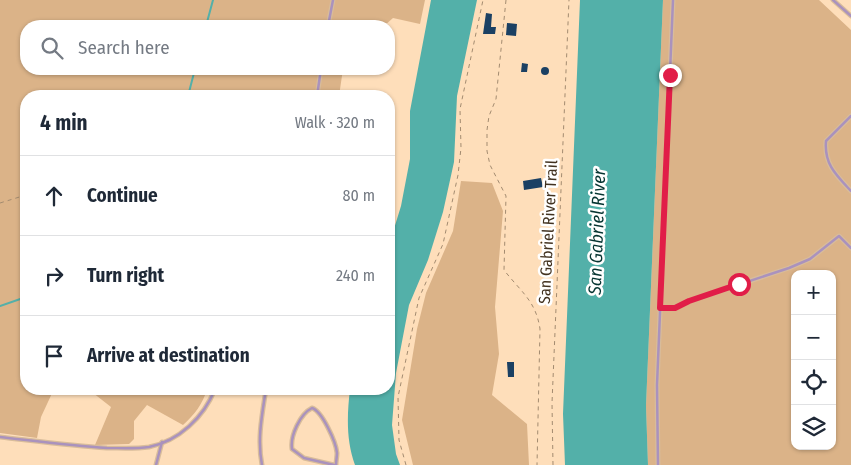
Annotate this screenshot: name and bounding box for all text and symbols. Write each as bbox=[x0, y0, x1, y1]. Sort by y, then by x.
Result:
search box bbox=[20, 20, 395, 75]
icon: search bbox=[38, 34, 66, 62]
text: Search here bbox=[78, 36, 170, 59]
route end bbox=[659, 64, 682, 87]
text: 4 min bbox=[40, 110, 88, 136]
text: Walk · 320 m bbox=[295, 113, 375, 132]
street label: San Gabriel River Trail bbox=[535, 160, 561, 304]
water label: San Gabriel River bbox=[584, 168, 610, 296]
icon: ahead bbox=[40, 182, 68, 210]
text: Continue bbox=[87, 184, 158, 207]
text: 80 m bbox=[343, 186, 375, 205]
icon: right bbox=[40, 262, 68, 290]
text: Turn right bbox=[87, 264, 164, 287]
text: 240 m bbox=[336, 266, 375, 285]
map controls bbox=[791, 270, 836, 450]
button: + bbox=[791, 270, 836, 315]
route start bbox=[728, 273, 751, 296]
button: − bbox=[791, 315, 836, 360]
icon: arrive bbox=[40, 342, 68, 370]
text: Arrive at destination bbox=[87, 344, 250, 367]
button: locate bbox=[791, 360, 836, 405]
button: layers bbox=[791, 405, 836, 450]

